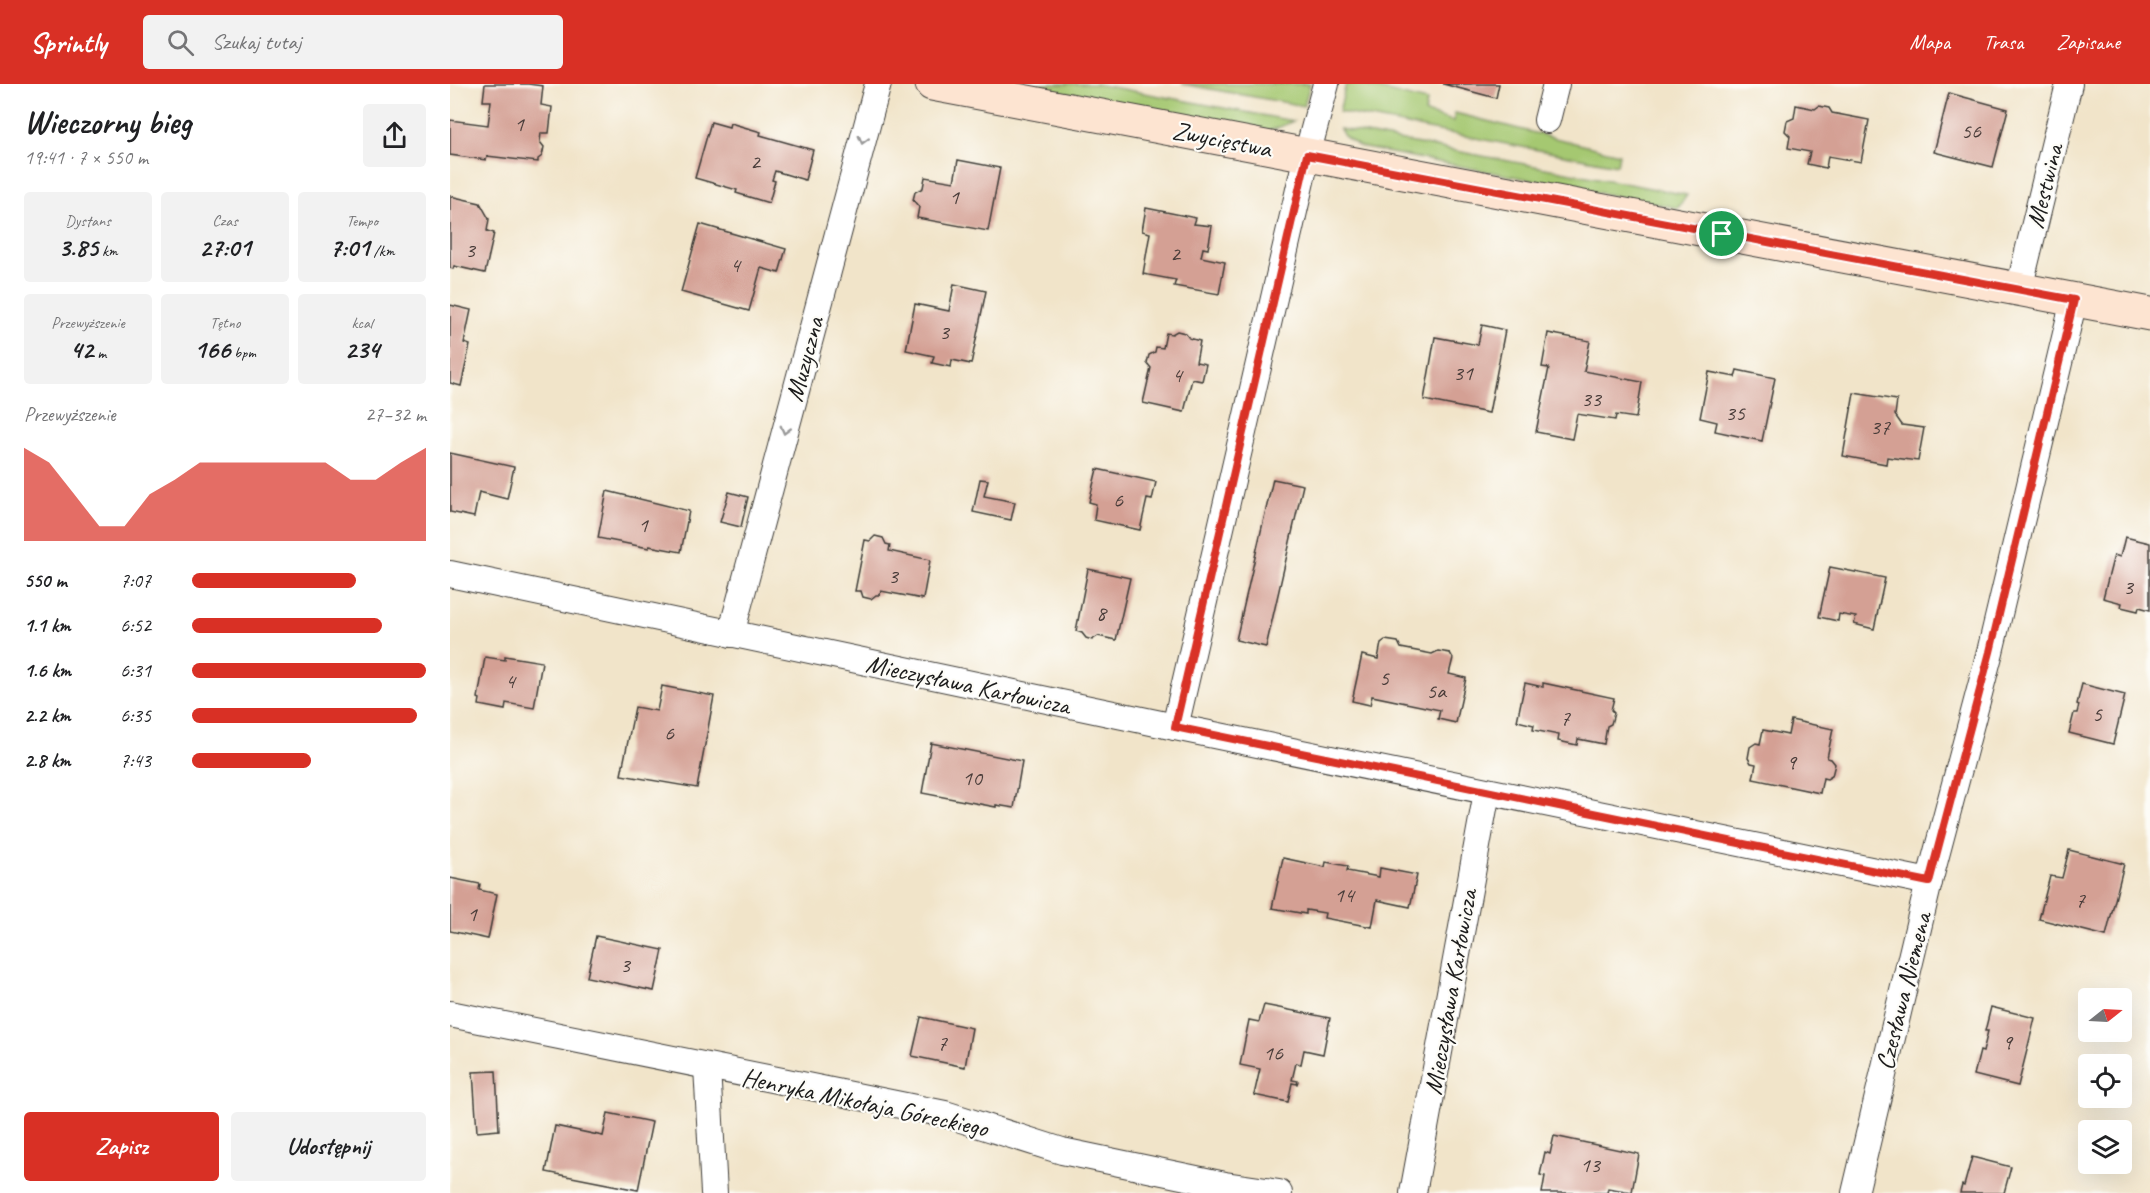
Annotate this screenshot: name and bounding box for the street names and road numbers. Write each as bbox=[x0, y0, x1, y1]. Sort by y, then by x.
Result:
street label: Zwycięstwa bbox=[1170, 114, 1276, 166]
street label: Mestwina bbox=[2018, 138, 2071, 232]
street label: Muzyczna bbox=[777, 312, 832, 405]
street label: Mieczysława Karłowicza bbox=[863, 647, 1075, 723]
street label: Mieczysława Karłowicza bbox=[1416, 885, 1485, 1097]
street label: Czesława Niemena bbox=[1868, 907, 1940, 1073]
street label: Henryka Mikołaja Góreckiego bbox=[739, 1060, 993, 1145]

